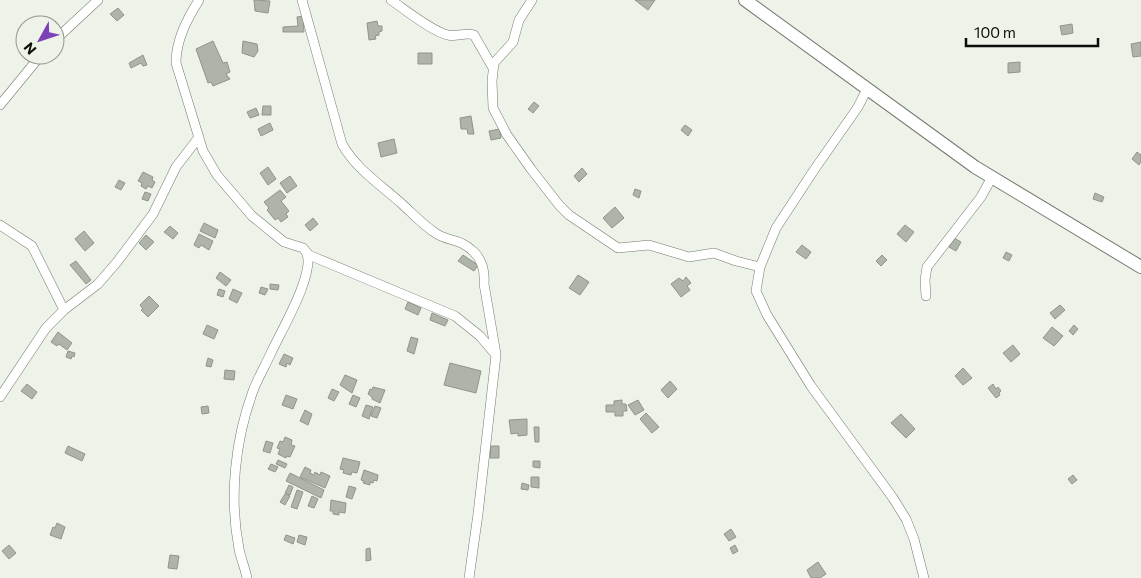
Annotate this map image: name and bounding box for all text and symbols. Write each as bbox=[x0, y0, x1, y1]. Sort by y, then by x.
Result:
north arrow bbox=[15, 15, 65, 65]
scale bar bbox=[966, 15, 1098, 47]
text: 100 m bbox=[974, 23, 1016, 41]
text: N bbox=[20, 39, 40, 58]

